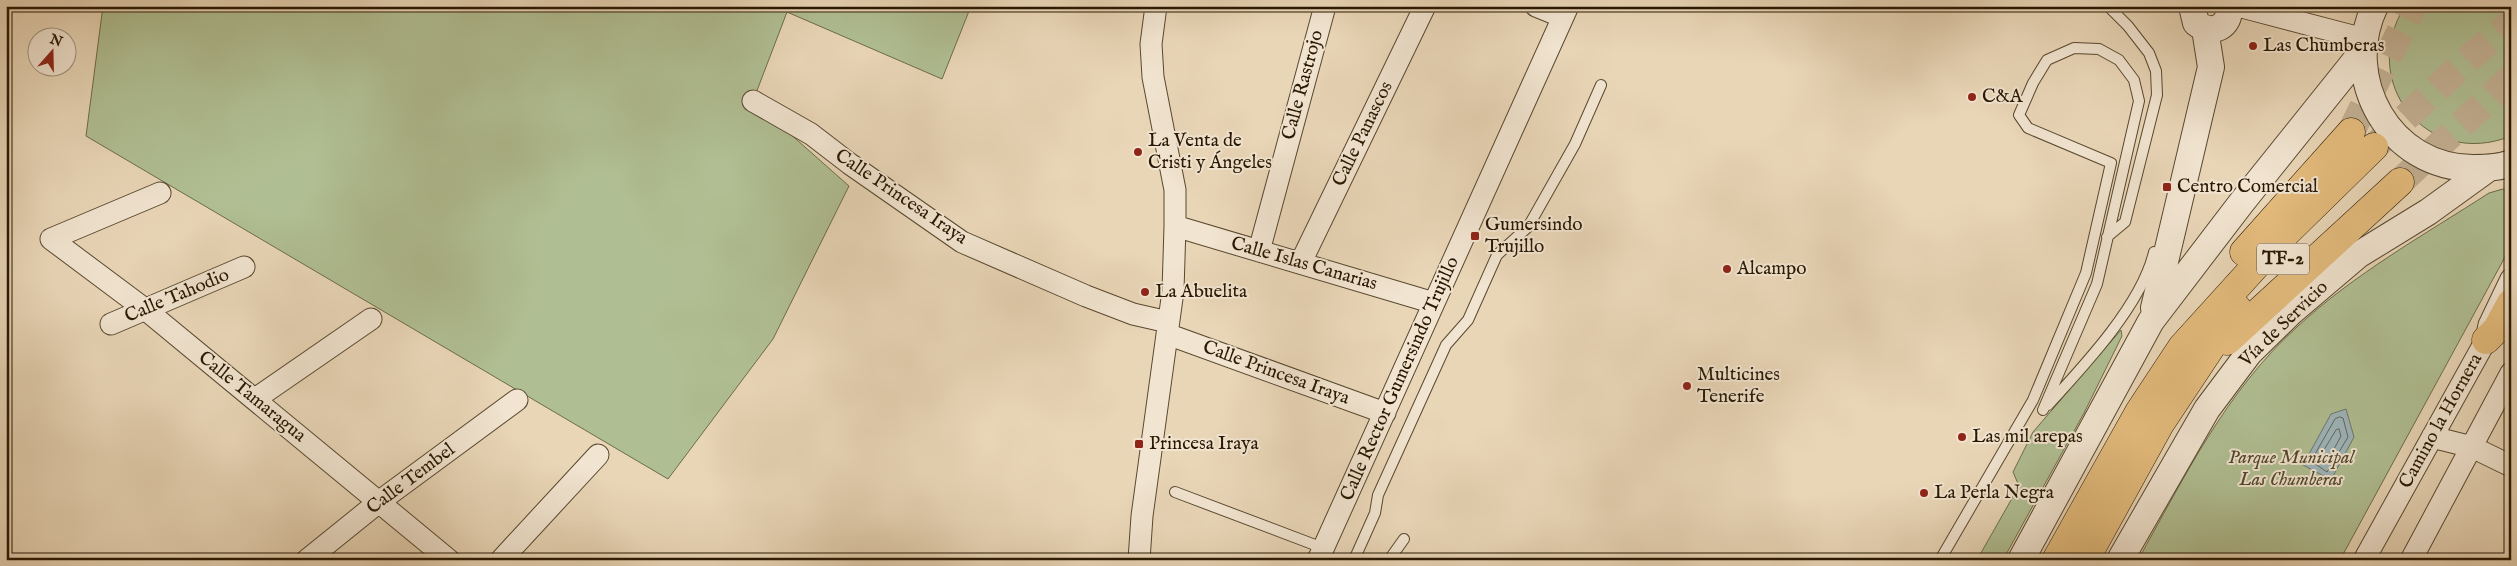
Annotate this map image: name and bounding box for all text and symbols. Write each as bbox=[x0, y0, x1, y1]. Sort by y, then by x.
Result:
street label: Calle Rastrojo bbox=[1277, 27, 1329, 143]
north arrow bbox=[28, 28, 78, 78]
text: N bbox=[46, 30, 65, 51]
place label: Las Chumberas bbox=[2263, 34, 2384, 58]
marker: Las Chumberas bbox=[2247, 40, 2259, 52]
street label: Calle Panascos bbox=[1327, 77, 1399, 191]
place label: C&A bbox=[1982, 85, 2024, 109]
marker: C&A bbox=[1966, 91, 1978, 103]
place label: La Venta de Cristi y Ángeles bbox=[1148, 129, 1272, 175]
street label: Calle Princesa Iraya bbox=[830, 144, 972, 251]
marker: La Venta de Cristi y Ángeles bbox=[1132, 146, 1144, 158]
place label: Centro Comercial bbox=[2177, 175, 2319, 199]
marker: Centro Comercial bbox=[2161, 181, 2173, 193]
place label: Gumersindo Trujillo bbox=[1485, 213, 1583, 259]
marker: Gumersindo Trujillo bbox=[1469, 230, 1481, 242]
street label: Calle Islas Canarias bbox=[1228, 232, 1380, 296]
road number: TF-2 bbox=[2257, 243, 2309, 274]
street label: Calle Rector Gumersindo Trujillo bbox=[1335, 253, 1465, 505]
place label: Alcampo bbox=[1736, 257, 1807, 281]
street label: Calle Tahodio bbox=[121, 263, 233, 329]
marker: Alcampo bbox=[1721, 263, 1733, 275]
street label: Vía de Servicio bbox=[2234, 276, 2334, 373]
place label: La Abuelita bbox=[1155, 280, 1248, 304]
marker: La Abuelita bbox=[1139, 286, 1151, 298]
street label: Calle Princesa Iraya bbox=[1199, 335, 1353, 411]
street label: Calle Tamaragua bbox=[193, 346, 311, 448]
street label: Camino la Hornera bbox=[2394, 349, 2488, 493]
place label: Multicines Tenerife bbox=[1697, 363, 1780, 409]
marker: Multicines Tenerife bbox=[1681, 380, 1693, 392]
place label: Las mil arepas bbox=[1972, 425, 2083, 449]
marker: Las mil arepas bbox=[1956, 431, 1968, 443]
place label: Princesa Iraya bbox=[1149, 432, 1259, 456]
street label: Calle Tembel bbox=[362, 437, 461, 520]
marker: Princesa Iraya bbox=[1133, 438, 1145, 450]
park label: Parque Municipal Las Chumberas bbox=[2228, 446, 2355, 492]
place label: La Perla Negra bbox=[1934, 481, 2055, 505]
marker: La Perla Negra bbox=[1918, 487, 1930, 499]

